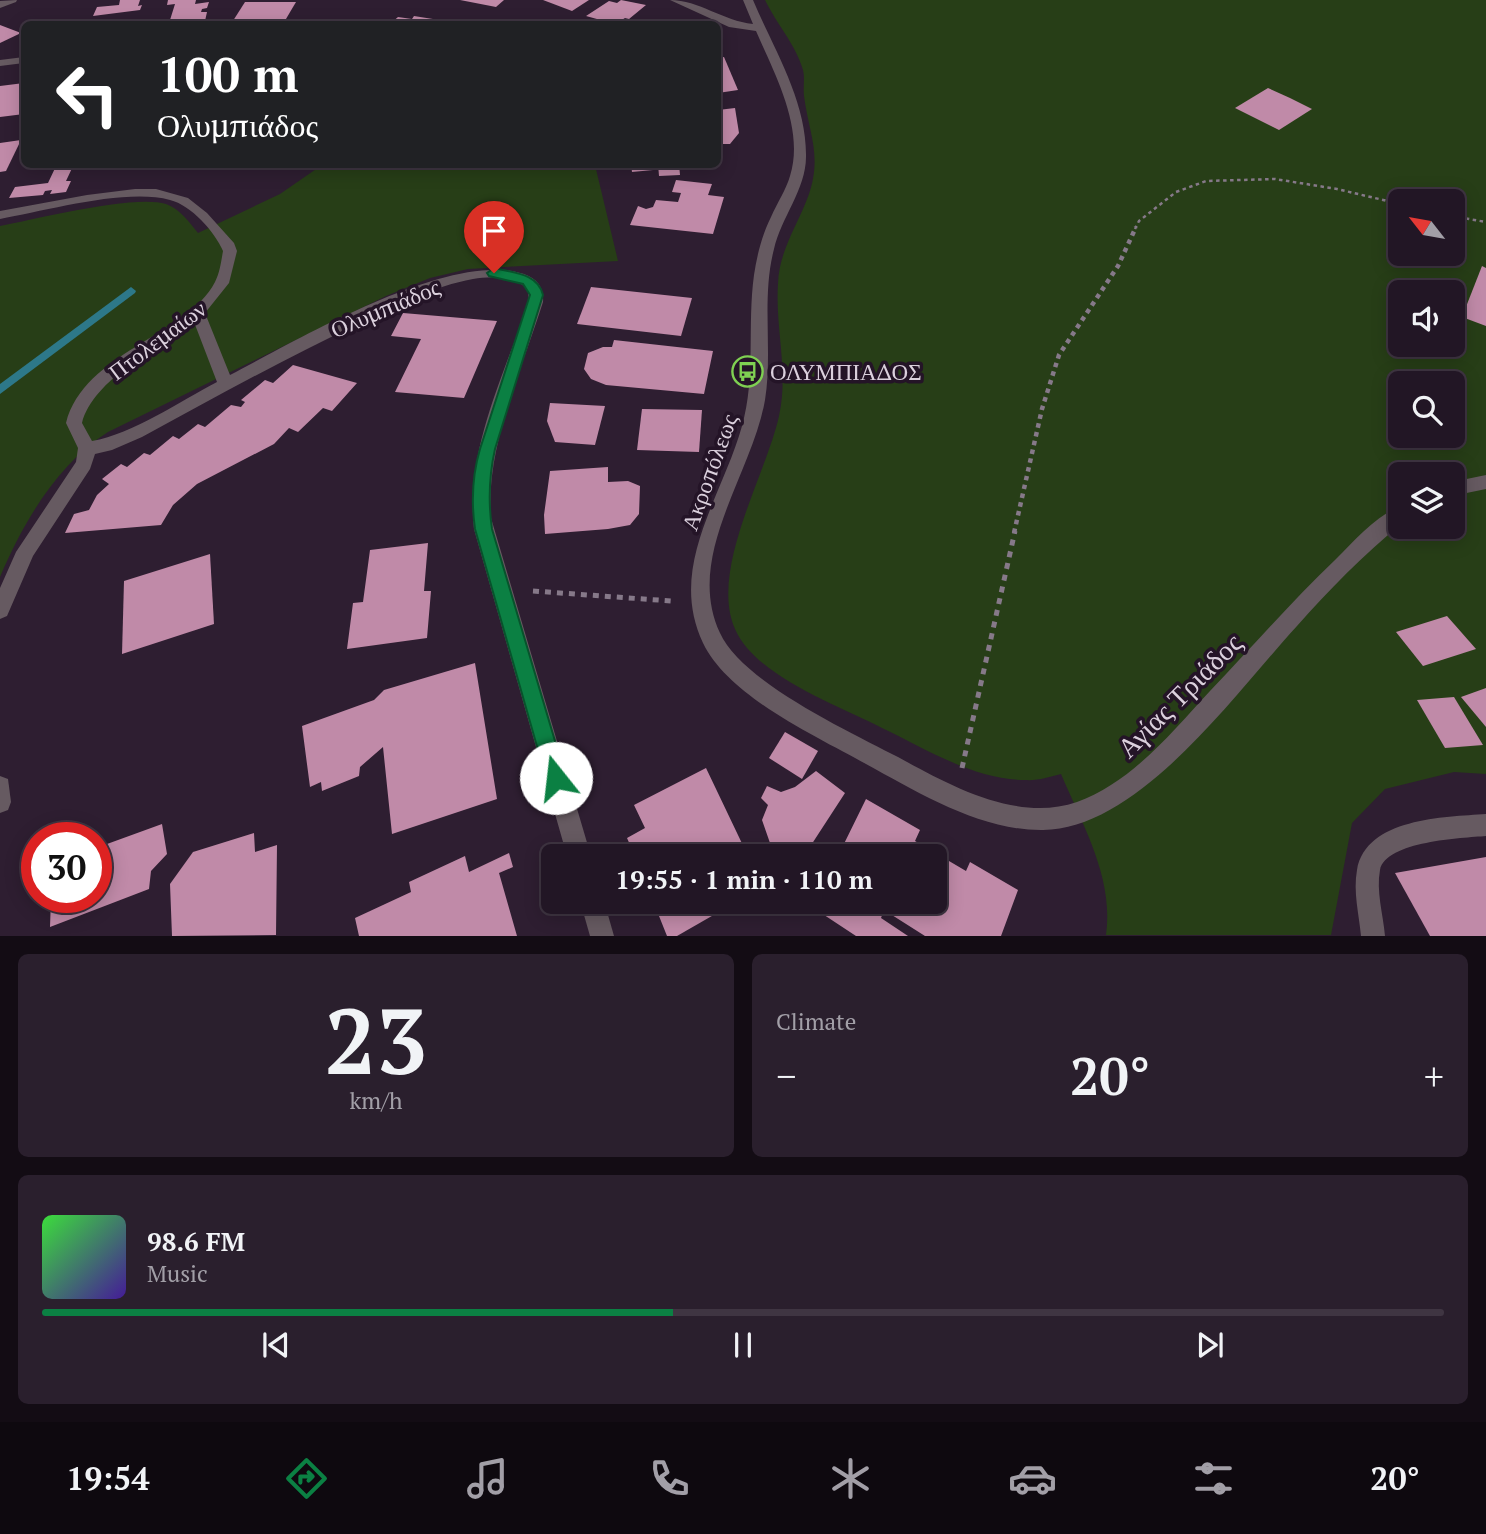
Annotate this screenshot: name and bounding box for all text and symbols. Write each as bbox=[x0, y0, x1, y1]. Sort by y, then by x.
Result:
text: 100 m bbox=[157, 41, 299, 106]
icon: left bbox=[42, 49, 133, 140]
text: Ολυμπιάδος bbox=[157, 104, 318, 146]
north arrow bbox=[1388, 189, 1465, 266]
map controls bbox=[1388, 189, 1465, 539]
pin bbox=[464, 201, 524, 273]
icon: arrive bbox=[475, 212, 513, 250]
street label: Ολυμπιάδος bbox=[326, 271, 444, 345]
button: sound bbox=[1388, 280, 1465, 357]
street label: Πτολεμαίων bbox=[102, 293, 212, 387]
bus stop icon: ΟΛΥΜΠΙΑΔΟΣ bbox=[730, 354, 764, 388]
place label: ΟΛΥΜΠΙΑΔΟΣ bbox=[770, 356, 922, 387]
button: search bbox=[1388, 371, 1465, 448]
street label: Ακροπόλεως bbox=[674, 409, 744, 535]
button: layers bbox=[1388, 462, 1465, 539]
street label: Αγίας Τριάδος bbox=[1109, 625, 1249, 765]
position arrow bbox=[519, 741, 593, 815]
speed limit sign: 30 bbox=[21, 822, 112, 913]
text: 19:55 · 1 min · 110 m bbox=[615, 862, 873, 896]
text: 23 bbox=[325, 979, 427, 1100]
text: Climate bbox=[776, 1006, 856, 1037]
text: 20° bbox=[1070, 1041, 1150, 1110]
text: − bbox=[776, 1051, 796, 1101]
text: + bbox=[1424, 1051, 1444, 1101]
text: km/h bbox=[349, 1085, 403, 1116]
text: 98.6 FM bbox=[147, 1224, 245, 1258]
text: Music bbox=[147, 1258, 208, 1289]
icon: previous bbox=[257, 1326, 295, 1364]
icon: pause bbox=[724, 1326, 762, 1364]
icon: next bbox=[1191, 1326, 1229, 1364]
icon: directions bbox=[282, 1454, 331, 1503]
icon: music bbox=[463, 1454, 512, 1503]
icon: phone bbox=[645, 1454, 694, 1503]
icon: climate bbox=[826, 1454, 875, 1503]
icon: car bbox=[1008, 1454, 1057, 1503]
icon: filters bbox=[1189, 1454, 1238, 1503]
text: 19:54 bbox=[66, 1457, 150, 1499]
text: 20° bbox=[1370, 1457, 1420, 1499]

